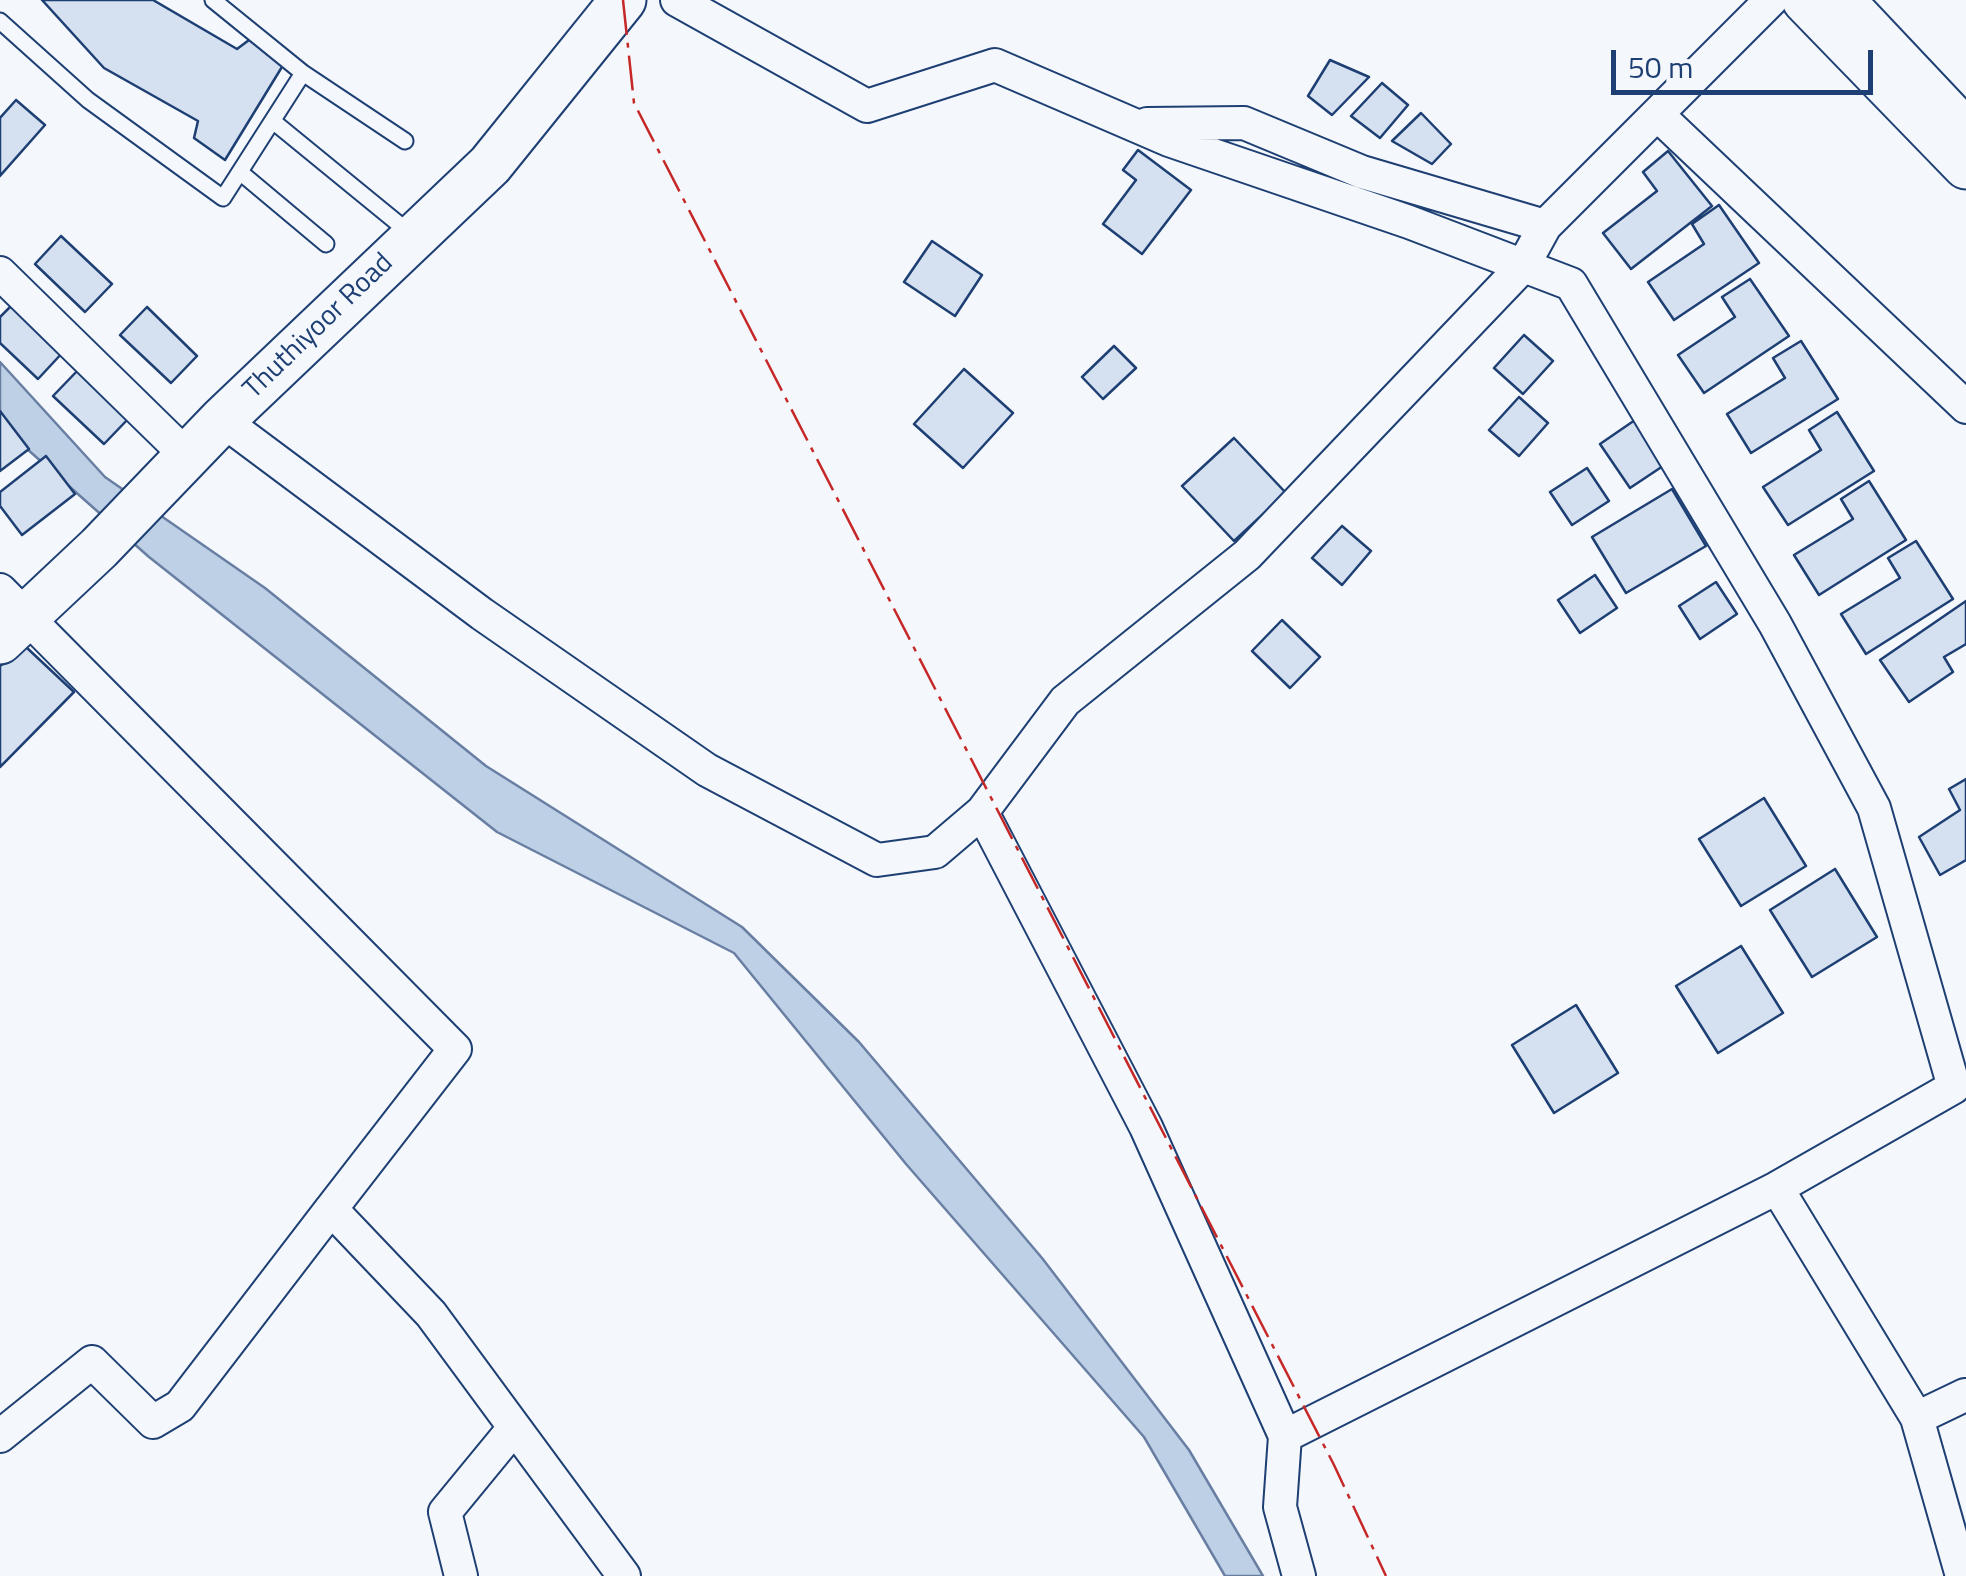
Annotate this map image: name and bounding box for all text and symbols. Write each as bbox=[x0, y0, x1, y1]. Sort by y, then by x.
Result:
scale bar bbox=[1616, 30, 1878, 92]
text: 50 m bbox=[1628, 44, 1693, 90]
street label: Thuthiyoor Road bbox=[237, 247, 401, 407]

